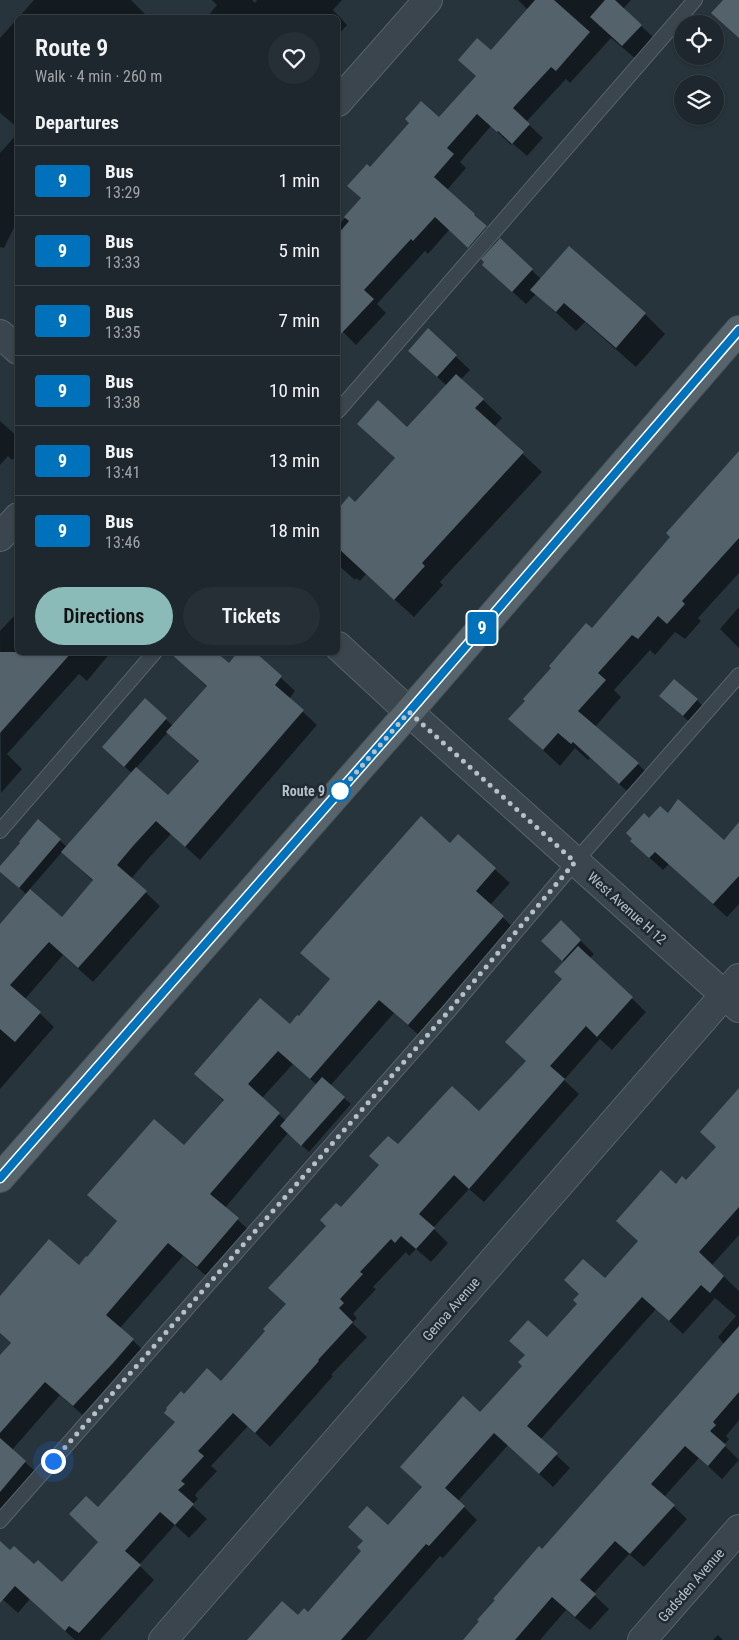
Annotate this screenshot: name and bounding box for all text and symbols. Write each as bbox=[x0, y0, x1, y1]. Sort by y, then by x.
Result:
map controls bbox=[674, 15, 724, 125]
button: locate bbox=[674, 15, 724, 65]
button: heart bbox=[268, 32, 320, 84]
text: Route 9 bbox=[35, 34, 108, 62]
text: Walk · 4 min · 260 m bbox=[35, 67, 162, 86]
button: layers bbox=[674, 75, 724, 125]
text: Departures bbox=[35, 111, 119, 134]
text: Bus bbox=[105, 160, 134, 183]
text: 1 min bbox=[278, 169, 320, 192]
text: 9 bbox=[58, 170, 67, 191]
text: 13:29 bbox=[105, 183, 140, 202]
text: Bus bbox=[105, 230, 134, 253]
text: 5 min bbox=[278, 239, 320, 262]
text: 9 bbox=[58, 240, 67, 261]
text: 13:33 bbox=[105, 253, 140, 272]
text: Bus bbox=[105, 300, 134, 323]
text: 7 min bbox=[278, 309, 320, 332]
text: 9 bbox=[58, 310, 67, 331]
text: 13:35 bbox=[105, 323, 140, 342]
text: Bus bbox=[105, 370, 134, 393]
text: 10 min bbox=[269, 379, 320, 402]
text: 9 bbox=[58, 380, 67, 401]
text: 13:38 bbox=[105, 393, 140, 412]
text: Bus bbox=[105, 440, 134, 463]
text: 13 min bbox=[269, 449, 320, 472]
text: 9 bbox=[58, 450, 67, 471]
text: 13:41 bbox=[105, 463, 140, 482]
text: Bus bbox=[105, 510, 134, 533]
text: 18 min bbox=[269, 519, 320, 542]
text: 9 bbox=[58, 520, 67, 541]
text: 13:46 bbox=[105, 533, 140, 552]
button: Directions bbox=[35, 587, 173, 645]
button: Tickets bbox=[183, 587, 320, 645]
line badge: 9 bbox=[466, 612, 498, 644]
text: 9 bbox=[477, 617, 487, 638]
marker: Route 9 bbox=[329, 780, 351, 802]
place label: Route 9 bbox=[282, 783, 325, 799]
street label: West Avenue H 12 bbox=[584, 869, 670, 947]
street label: Genoa Avenue bbox=[419, 1274, 483, 1344]
your location bbox=[41, 1449, 66, 1474]
street label: Gadsden Avenue bbox=[655, 1545, 728, 1625]

